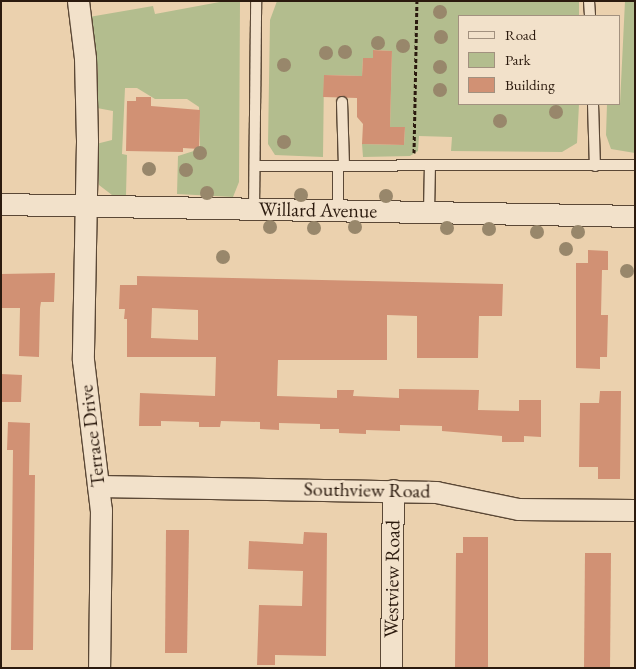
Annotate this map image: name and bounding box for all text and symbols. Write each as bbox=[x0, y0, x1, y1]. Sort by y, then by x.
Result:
legend bbox=[458, 15, 621, 105]
text: Road bbox=[505, 25, 536, 44]
text: Park bbox=[505, 50, 531, 69]
text: Building bbox=[505, 75, 555, 94]
street label: Willard Avenue bbox=[258, 197, 378, 223]
street label: Terrace Drive bbox=[74, 384, 110, 488]
street label: Southview Road bbox=[303, 477, 431, 503]
street label: Westview Road bbox=[379, 520, 405, 638]

